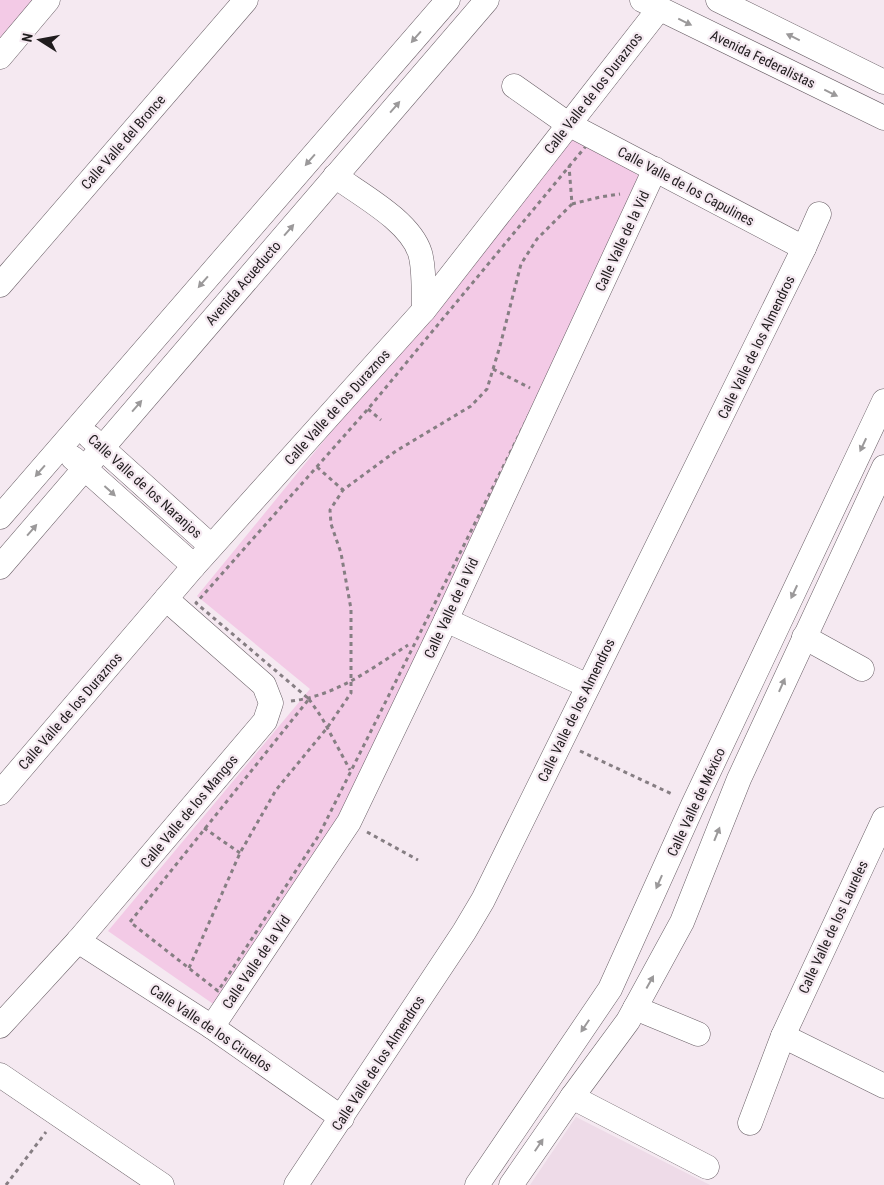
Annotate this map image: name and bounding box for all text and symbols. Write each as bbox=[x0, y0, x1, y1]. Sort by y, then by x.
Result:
north arrow bbox=[15, 15, 65, 65]
one-way arrow bbox=[678, 18, 692, 26]
street label: Avenida Federalistas bbox=[708, 27, 818, 91]
street label: Calle Valle de los Duraznos bbox=[541, 29, 645, 157]
one-way arrow bbox=[411, 30, 422, 43]
text: N bbox=[19, 32, 36, 43]
one-way arrow bbox=[786, 33, 800, 41]
one-way arrow bbox=[824, 88, 839, 97]
street label: Calle Valle del Bronce bbox=[78, 91, 169, 192]
one-way arrow bbox=[389, 101, 401, 113]
street label: Calle Valle de los Capulines bbox=[615, 143, 757, 229]
one-way arrow bbox=[304, 153, 316, 165]
street label: Calle Valle de la Vid bbox=[592, 188, 652, 294]
one-way arrow bbox=[283, 224, 294, 236]
street label: Avenida Acueducto bbox=[202, 238, 284, 328]
street label: Calle Valle de los Almendros bbox=[714, 273, 798, 421]
one-way arrow bbox=[198, 276, 209, 289]
street label: Calle Valle de los Duraznos bbox=[281, 346, 393, 468]
one-way arrow bbox=[131, 400, 142, 412]
street label: Calle Valle de los Naranjos bbox=[85, 431, 205, 541]
one-way arrow bbox=[859, 438, 867, 452]
one-way arrow bbox=[34, 465, 45, 478]
one-way arrow bbox=[104, 485, 116, 496]
one-way arrow bbox=[26, 523, 37, 536]
street label: Calle Valle de la Vid bbox=[421, 555, 481, 661]
one-way arrow bbox=[790, 585, 798, 599]
street label: Calle Valle de los Almendros bbox=[534, 636, 618, 784]
street label: Calle Valle de los Duraznos bbox=[15, 649, 125, 773]
one-way arrow bbox=[778, 678, 786, 692]
street label: Calle Valle de México bbox=[664, 745, 728, 859]
street label: Calle Valle de los Mangos bbox=[137, 751, 241, 871]
one-way arrow bbox=[713, 826, 721, 841]
street label: Calle Valle de los Laureles bbox=[795, 858, 871, 996]
one-way arrow bbox=[654, 875, 662, 889]
street label: Calle Valle de la Vid bbox=[219, 912, 293, 1012]
one-way arrow bbox=[646, 974, 654, 989]
street label: Calle Valle de los Ciruelos bbox=[147, 981, 275, 1075]
street label: Calle Valle de los Almendros bbox=[328, 993, 428, 1133]
one-way arrow bbox=[580, 1020, 590, 1033]
one-way arrow bbox=[534, 1138, 544, 1152]

